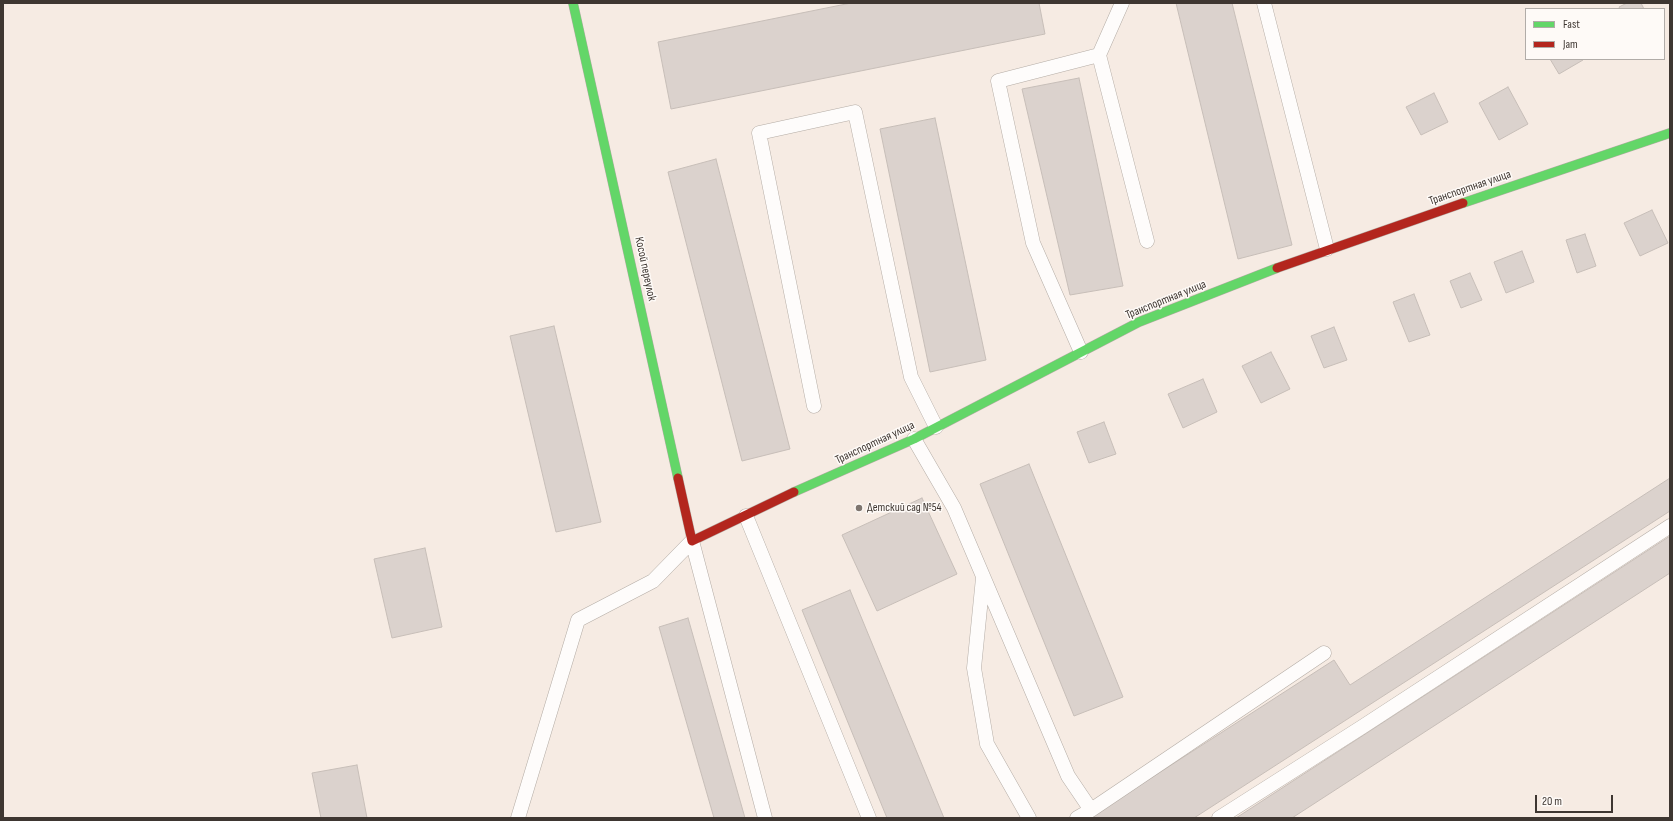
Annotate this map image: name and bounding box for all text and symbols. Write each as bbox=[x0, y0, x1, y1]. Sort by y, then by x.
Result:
legend bbox=[1525, 8, 1665, 60]
text: Fast bbox=[1563, 17, 1580, 32]
text: Jam bbox=[1563, 37, 1578, 52]
street label: Транспортная улица bbox=[1427, 167, 1513, 209]
street label: Косой переулок bbox=[631, 236, 659, 302]
street label: Транспортная улица bbox=[1124, 277, 1208, 323]
street label: Транспортная улица bbox=[833, 418, 917, 468]
place label: Детский сад №54 bbox=[867, 501, 942, 515]
marker: Детский сад №54 bbox=[854, 503, 864, 513]
scale bar bbox=[1537, 787, 1615, 813]
text: 20 m bbox=[1542, 794, 1562, 809]

